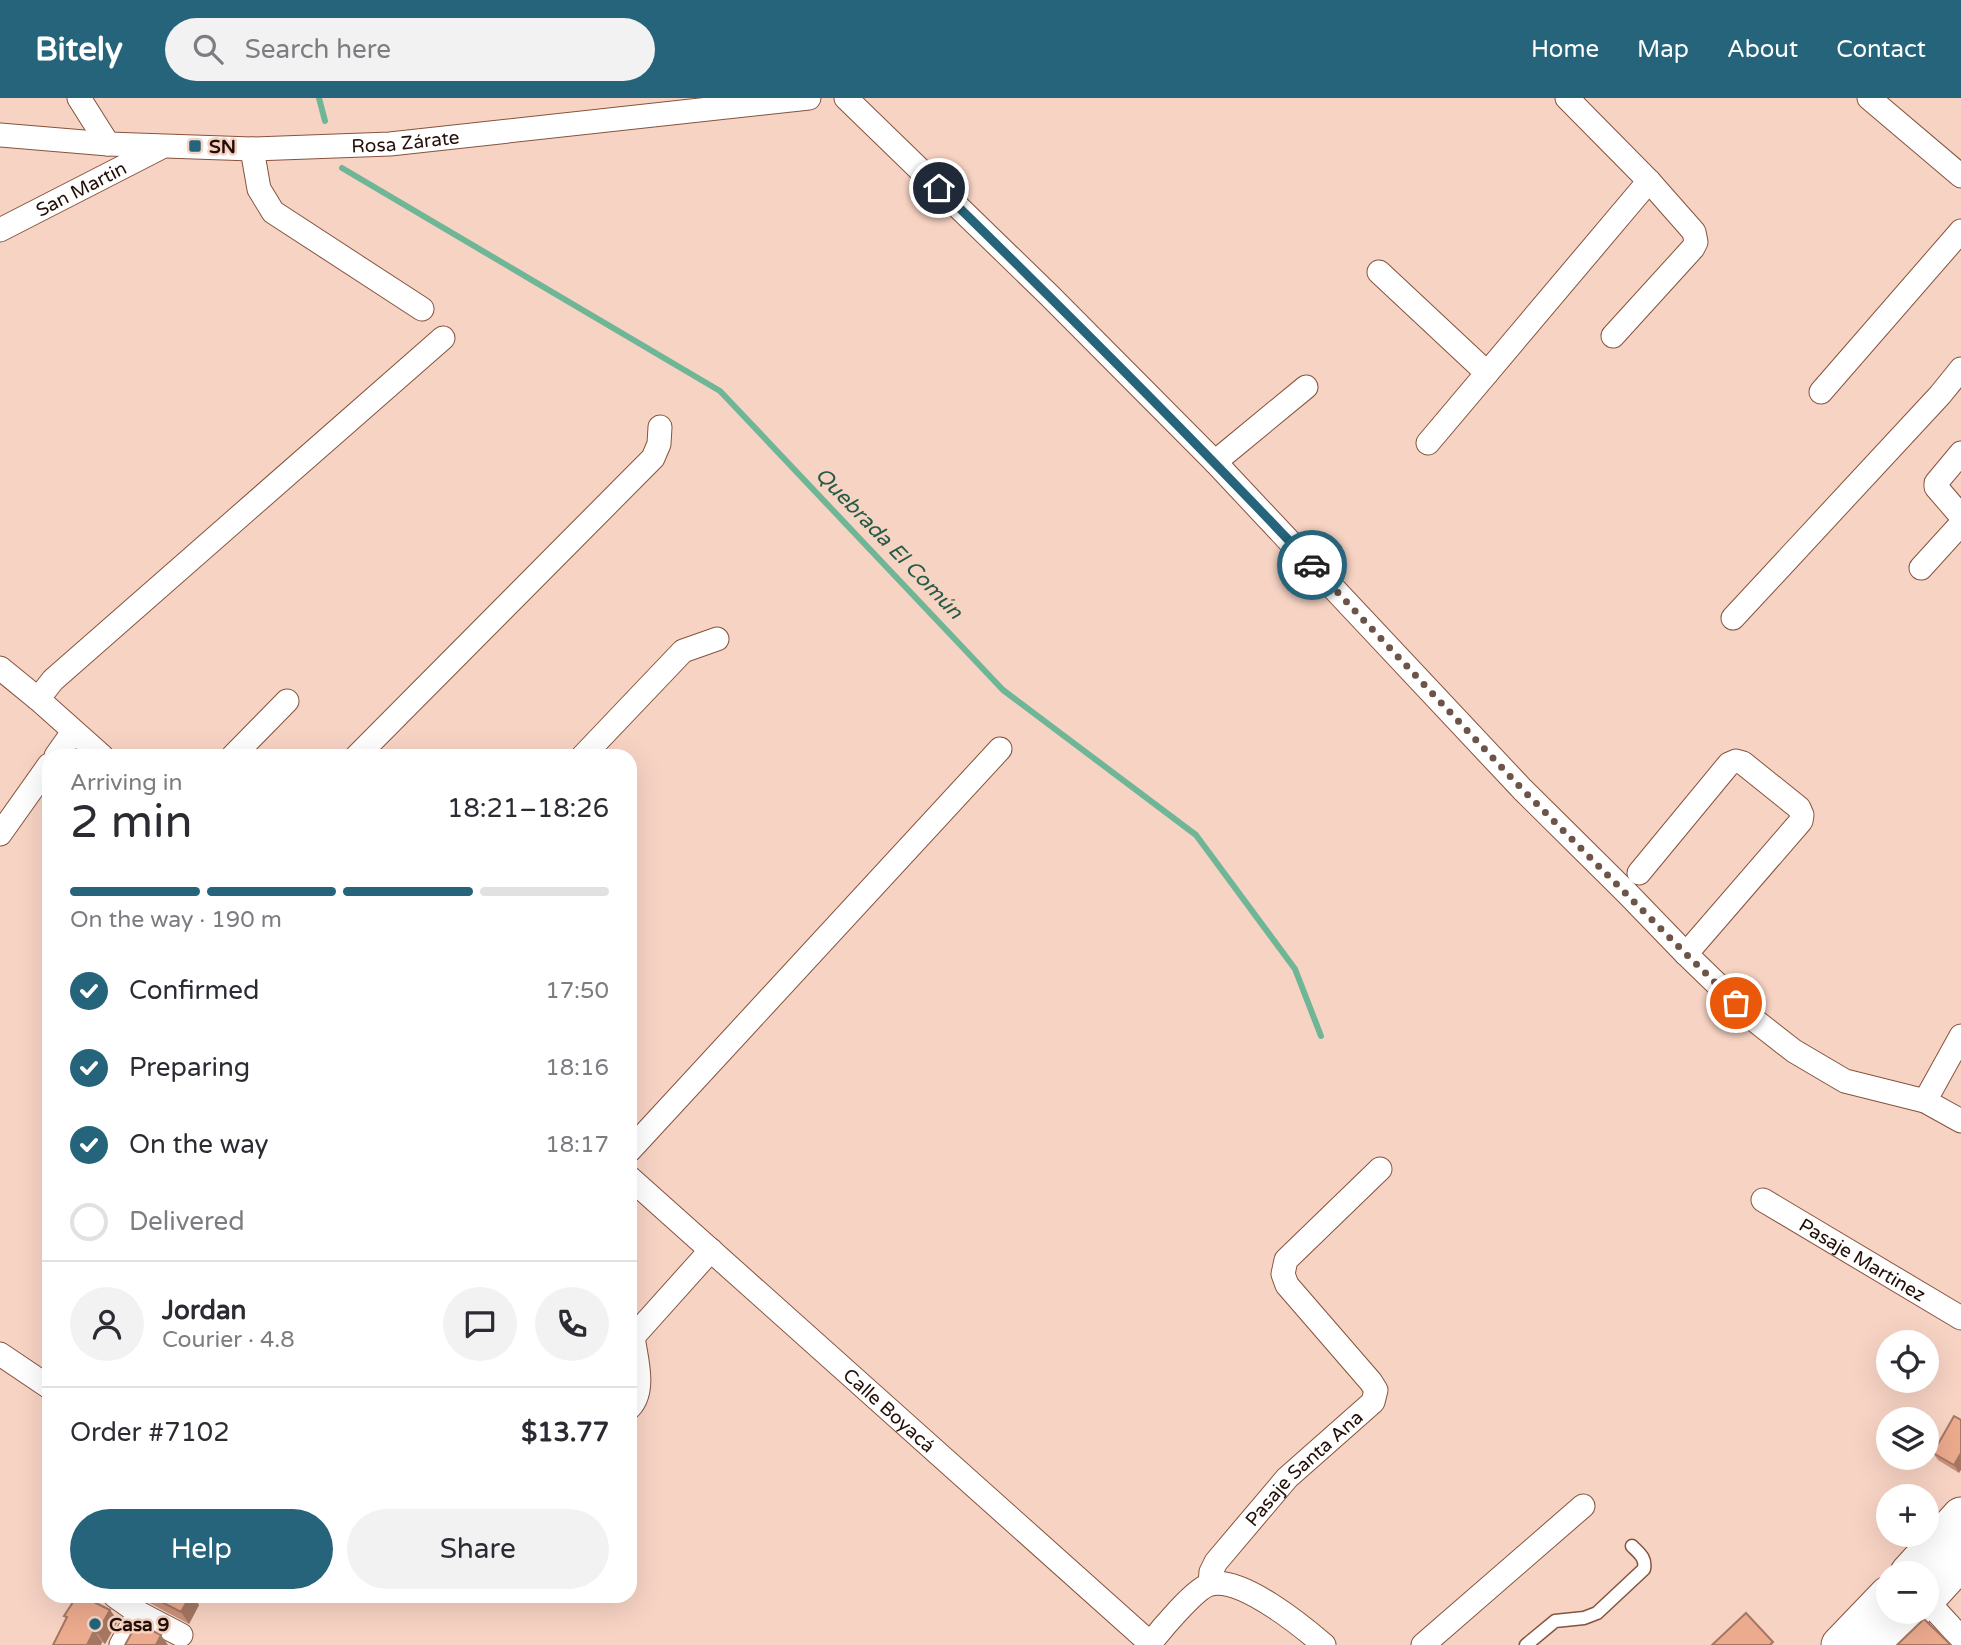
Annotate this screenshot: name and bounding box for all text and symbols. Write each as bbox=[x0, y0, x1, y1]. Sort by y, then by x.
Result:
search box bbox=[165, 18, 655, 81]
text: Bitely bbox=[35, 30, 123, 69]
icon: search bbox=[189, 30, 227, 68]
text: Search here bbox=[245, 34, 391, 65]
text: Home bbox=[1531, 35, 1599, 64]
text: Map bbox=[1637, 35, 1689, 64]
text: About bbox=[1727, 35, 1798, 64]
text: Contact bbox=[1836, 35, 1926, 64]
street label: Rosa Zárate bbox=[351, 126, 460, 157]
place label: SN bbox=[209, 136, 236, 158]
marker: SN bbox=[187, 138, 203, 154]
street label: San Martin bbox=[32, 157, 130, 222]
pin bbox=[909, 158, 969, 218]
icon: home bbox=[920, 169, 958, 207]
water label: Quebrada El Común bbox=[810, 462, 968, 625]
courier bbox=[1277, 530, 1347, 600]
icon: car bbox=[1293, 546, 1331, 584]
text: Arriving in bbox=[70, 769, 183, 797]
text: 18:21–18:26 bbox=[447, 793, 609, 824]
text: 2 min bbox=[70, 795, 193, 850]
text: On the way · 190 m bbox=[70, 906, 282, 934]
icon: check bbox=[70, 972, 108, 1010]
pin bbox=[1706, 973, 1766, 1033]
text: Confirmed bbox=[129, 975, 259, 1006]
text: 17:50 bbox=[545, 977, 609, 1005]
icon: bag bbox=[1717, 984, 1755, 1022]
icon: check bbox=[70, 1049, 108, 1087]
text: Preparing bbox=[129, 1052, 250, 1083]
text: 18:16 bbox=[545, 1054, 609, 1082]
icon: check bbox=[70, 1126, 108, 1164]
text: On the way bbox=[129, 1129, 269, 1160]
text: 18:17 bbox=[545, 1131, 609, 1159]
text: Delivered bbox=[129, 1206, 245, 1237]
street label: Pasaje Martinez bbox=[1795, 1214, 1929, 1306]
button: person bbox=[70, 1287, 144, 1361]
button: chat bbox=[443, 1287, 517, 1361]
button: phone bbox=[535, 1287, 609, 1361]
text: Jordan bbox=[162, 1295, 246, 1326]
text: Courier · 4.8 bbox=[162, 1326, 295, 1354]
map controls bbox=[1876, 1330, 1939, 1624]
button: locate bbox=[1876, 1330, 1939, 1393]
street label: Calle Boyacá bbox=[838, 1364, 939, 1457]
street label: Pasaje Santa Ana bbox=[1241, 1406, 1368, 1531]
button: layers bbox=[1876, 1407, 1939, 1470]
text: Order #7102 bbox=[70, 1417, 230, 1448]
text: $13.77 bbox=[521, 1417, 609, 1448]
button: + bbox=[1876, 1484, 1939, 1547]
button: Help bbox=[70, 1509, 333, 1589]
button: Share bbox=[347, 1509, 609, 1589]
button: − bbox=[1876, 1561, 1939, 1624]
place label: Casa 9 bbox=[109, 1614, 170, 1636]
marker: Casa 9 bbox=[87, 1616, 103, 1632]

